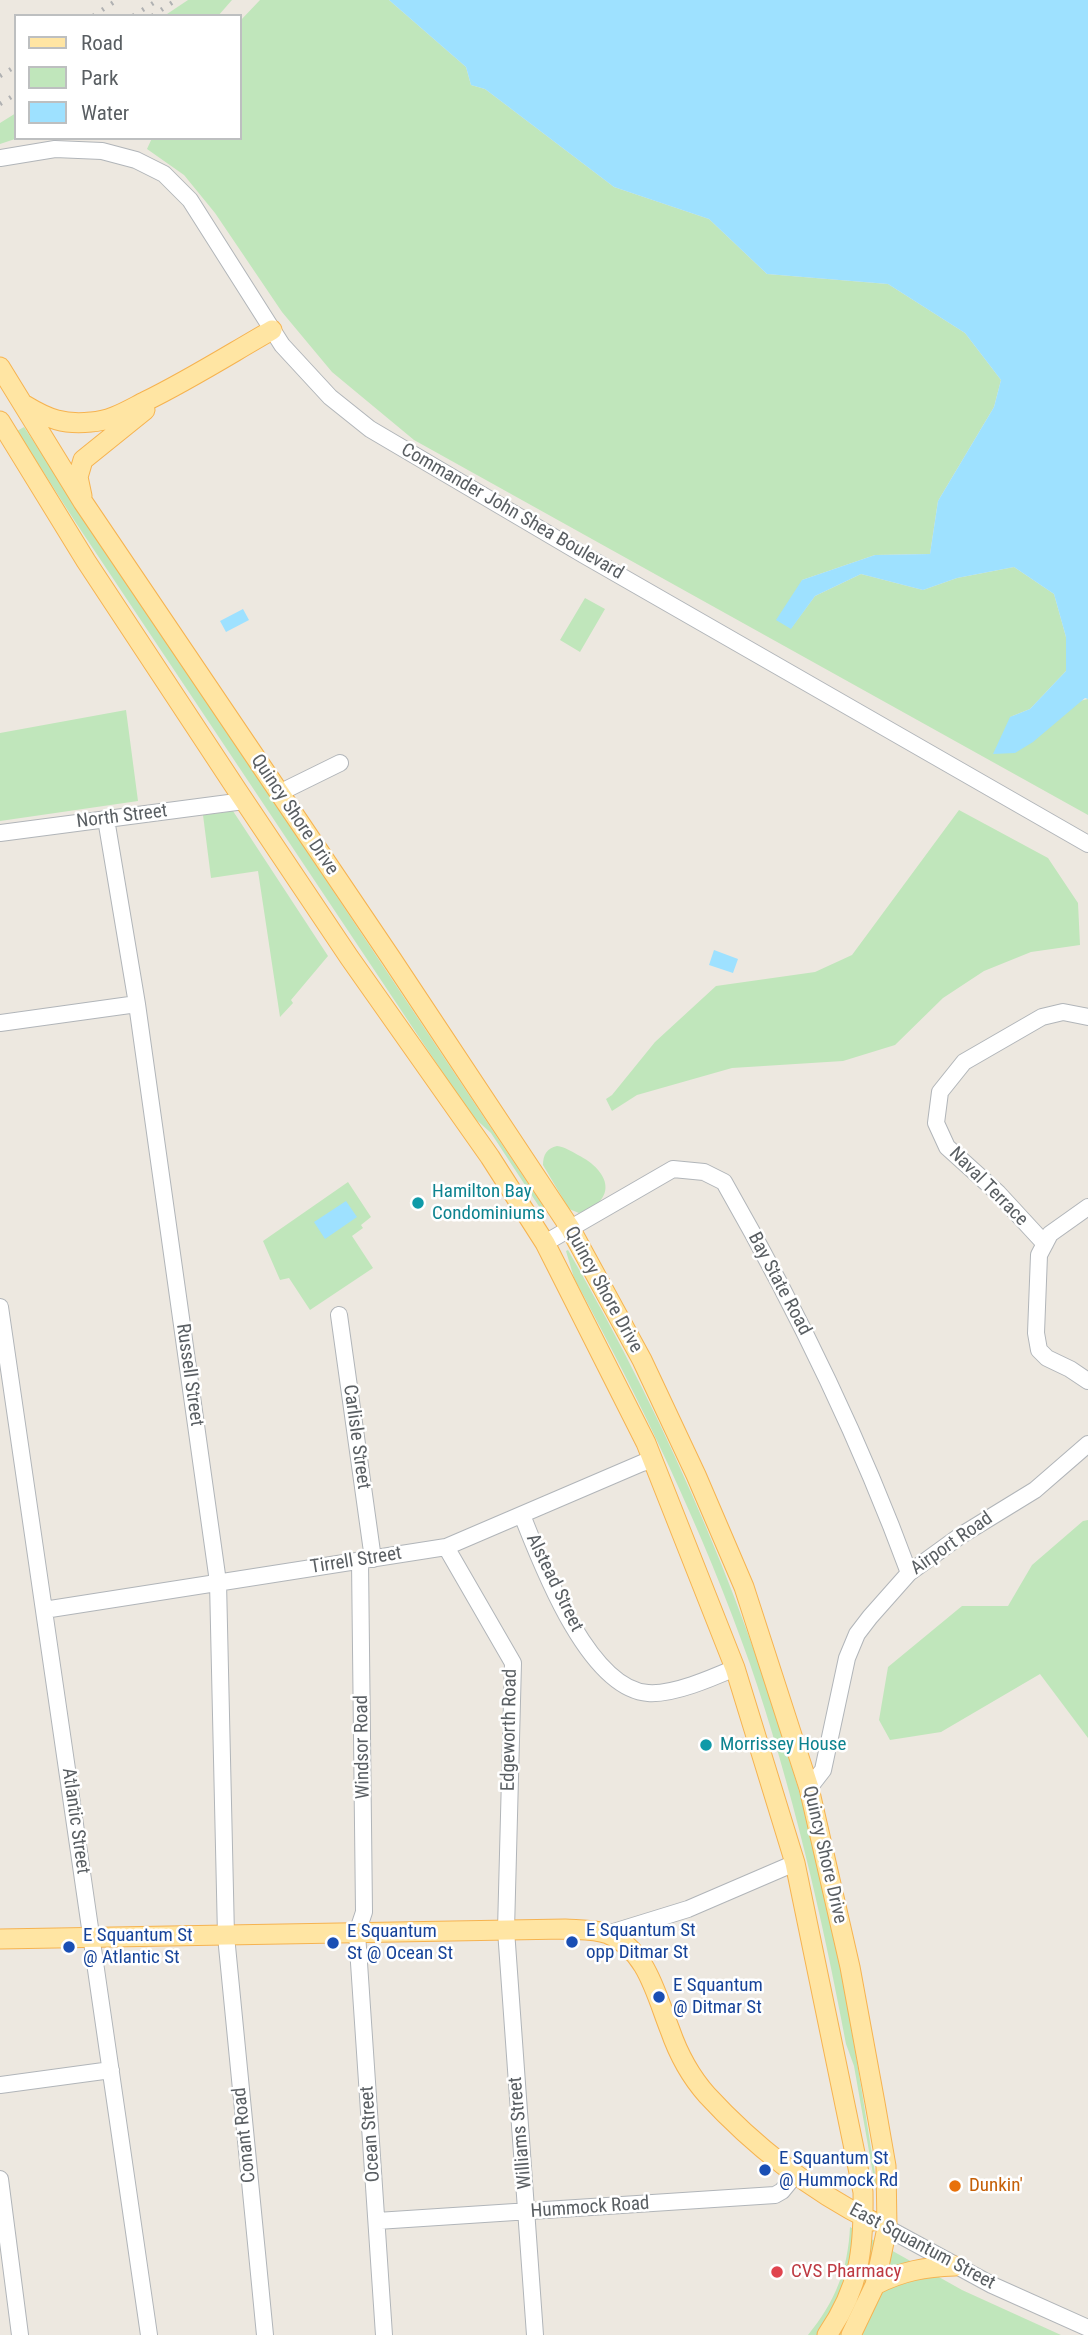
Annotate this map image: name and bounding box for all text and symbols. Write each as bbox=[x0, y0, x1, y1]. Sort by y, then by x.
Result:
legend bbox=[14, 14, 242, 140]
text: Road bbox=[81, 31, 123, 55]
text: Park bbox=[81, 66, 118, 90]
text: Water bbox=[81, 101, 129, 125]
street label: Commander John Shea Boulevard bbox=[397, 439, 627, 585]
street label: Quincy Shore Drive bbox=[245, 750, 343, 880]
street label: North Street bbox=[75, 800, 169, 834]
street label: Naval Terrace bbox=[944, 1143, 1032, 1231]
place label: Hamilton Bay Condominiums bbox=[432, 1181, 545, 1225]
marker: Hamilton Bay Condominiums bbox=[410, 1195, 426, 1211]
street label: Quincy Shore Drive bbox=[559, 1223, 647, 1357]
street label: Bay State Road bbox=[742, 1229, 816, 1339]
street label: Russell Street bbox=[171, 1322, 207, 1428]
street label: Carlisle Street bbox=[337, 1383, 375, 1491]
street label: Airport Road bbox=[907, 1508, 997, 1580]
street label: Alstead Street bbox=[521, 1530, 587, 1636]
street label: Tirrell Street bbox=[309, 1543, 403, 1579]
street label: Edgeworth Road bbox=[498, 1669, 522, 1791]
street label: Windsor Road bbox=[351, 1695, 375, 1799]
place label: Morrissey House bbox=[720, 1734, 846, 1756]
marker: Morrissey House bbox=[698, 1737, 714, 1753]
street label: Atlantic Street bbox=[56, 1767, 94, 1875]
street label: Quincy Shore Drive bbox=[797, 1784, 851, 1926]
place label: E Squantum St opp Ditmar St bbox=[586, 1920, 696, 1964]
place label: E Squantum St @ Ocean St bbox=[347, 1921, 453, 1965]
place label: E Squantum St @ Atlantic St bbox=[83, 1925, 193, 1969]
marker: E Squantum St opp Ditmar St bbox=[564, 1934, 580, 1950]
marker: E Squantum St @ Ocean St bbox=[325, 1935, 341, 1951]
marker: E Squantum St @ Atlantic St bbox=[61, 1939, 77, 1955]
place label: E Squantum @ Ditmar St bbox=[673, 1975, 763, 2019]
marker: E Squantum @ Ditmar St bbox=[651, 1989, 667, 2005]
street label: Williams Street bbox=[505, 2076, 537, 2190]
street label: Ocean Street bbox=[356, 2085, 386, 2183]
street label: Conant Road bbox=[229, 2086, 261, 2184]
place label: E Squantum St @ Hummock Rd bbox=[779, 2148, 898, 2192]
marker: E Squantum St @ Hummock Rd bbox=[757, 2162, 773, 2178]
place label: Dunkin' bbox=[969, 2175, 1023, 2197]
marker: Dunkin' bbox=[947, 2178, 963, 2194]
street label: Hummock Road bbox=[530, 2192, 650, 2224]
street label: East Squantum Street bbox=[845, 2199, 999, 2295]
place label: CVS Pharmacy bbox=[791, 2261, 901, 2283]
marker: CVS Pharmacy bbox=[769, 2264, 785, 2280]

